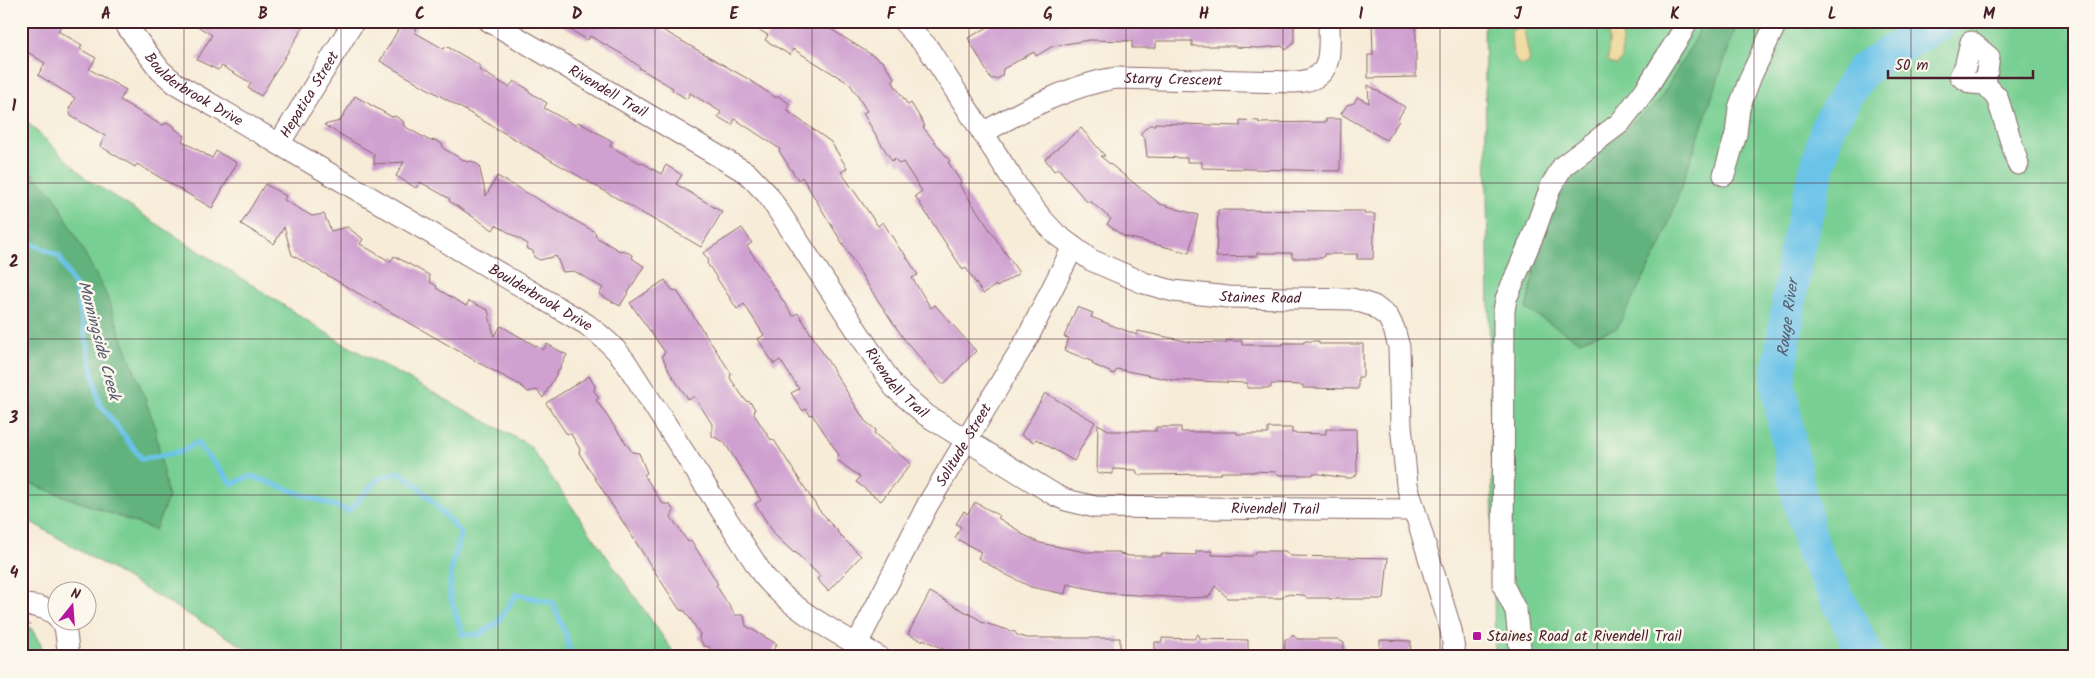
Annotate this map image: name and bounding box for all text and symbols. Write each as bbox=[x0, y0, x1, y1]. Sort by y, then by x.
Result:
text: A bbox=[101, 2, 111, 27]
text: B bbox=[258, 2, 268, 27]
text: C bbox=[415, 2, 425, 27]
text: D bbox=[572, 2, 583, 27]
text: E bbox=[730, 2, 740, 27]
text: F bbox=[887, 2, 897, 27]
text: G bbox=[1043, 2, 1053, 27]
text: H bbox=[1199, 2, 1209, 27]
text: I bbox=[1359, 2, 1364, 27]
text: J bbox=[1514, 2, 1523, 27]
text: K bbox=[1670, 2, 1680, 27]
text: L bbox=[1828, 2, 1836, 27]
text: M bbox=[1983, 2, 1996, 27]
street label: Boulderbrook Drive bbox=[138, 47, 248, 133]
street label: Hepatica Street bbox=[274, 47, 346, 143]
scale bar bbox=[1888, 48, 2032, 80]
text: 50 m bbox=[1895, 54, 1929, 78]
street label: Rivendell Trail bbox=[563, 59, 652, 125]
street label: Starry Crescent bbox=[1124, 67, 1223, 93]
text: 1 bbox=[12, 94, 17, 119]
text: 2 bbox=[9, 250, 19, 275]
street label: Boulderbrook Drive bbox=[483, 258, 598, 338]
water label: Rouge River bbox=[1771, 274, 1806, 359]
water label: Morningside Creek bbox=[71, 278, 127, 405]
street label: Staines Road bbox=[1218, 285, 1302, 311]
street label: Rivendell Trail bbox=[858, 343, 934, 425]
street label: Solitude Street bbox=[930, 399, 999, 492]
text: 3 bbox=[9, 406, 19, 431]
street label: Rivendell Trail bbox=[1231, 497, 1320, 522]
text: 4 bbox=[10, 561, 19, 586]
north arrow bbox=[48, 580, 98, 630]
text: N bbox=[68, 583, 83, 606]
place label: Staines Road at Rivendell Trail bbox=[1487, 625, 1682, 649]
marker: Staines Road at Rivendell Trail bbox=[1471, 630, 1483, 642]

